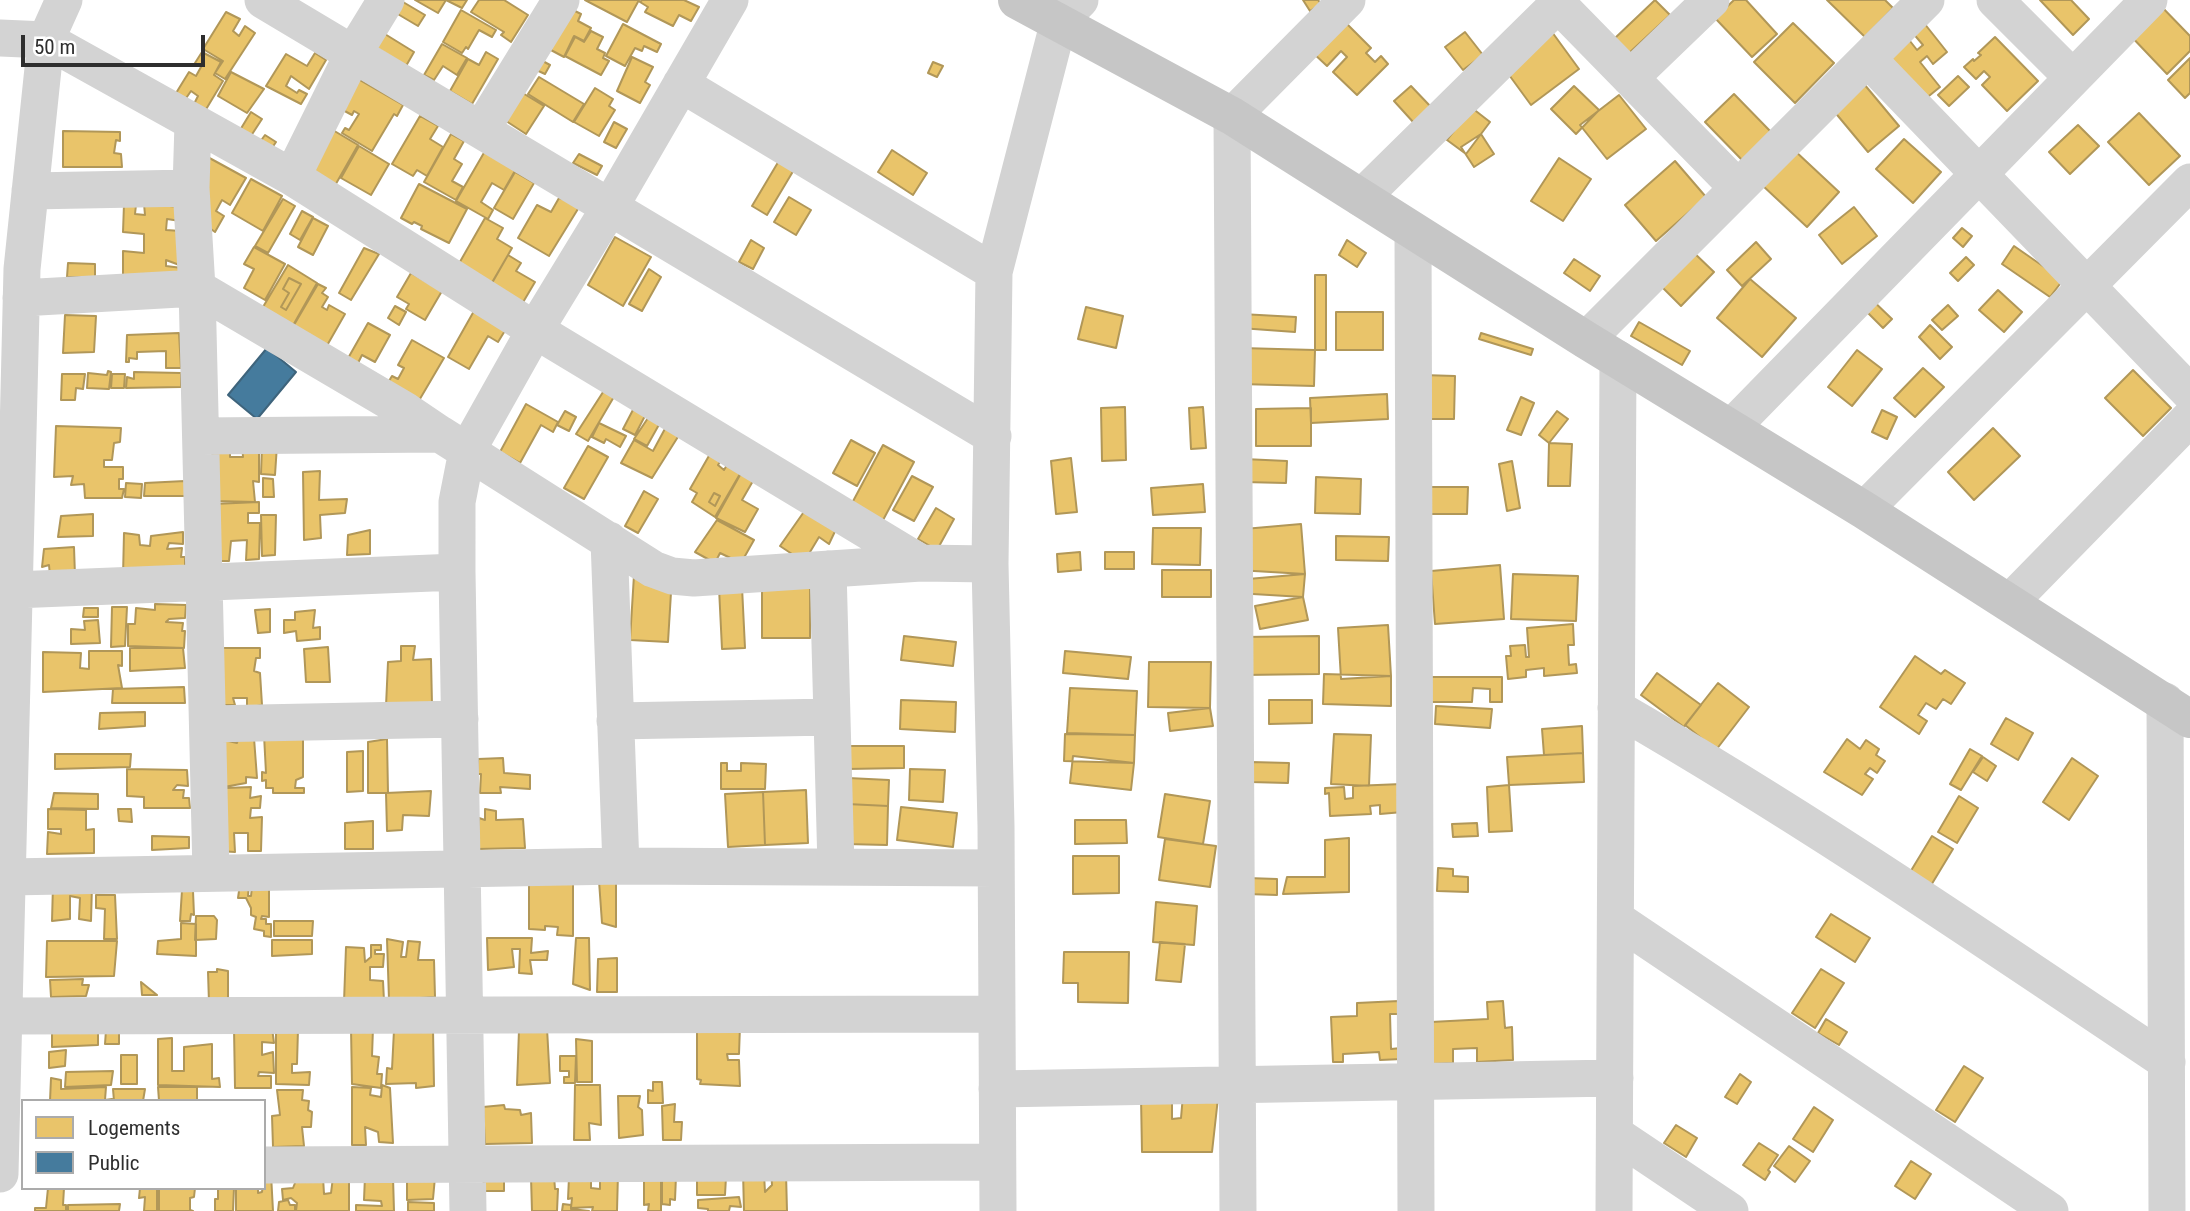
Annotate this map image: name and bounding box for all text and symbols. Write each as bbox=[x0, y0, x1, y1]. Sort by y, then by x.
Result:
scale bar bbox=[24, 21, 208, 65]
text: 50 m bbox=[34, 35, 75, 59]
legend bbox=[21, 1099, 266, 1190]
text: Logements bbox=[88, 1116, 180, 1140]
text: Public bbox=[88, 1151, 140, 1175]

